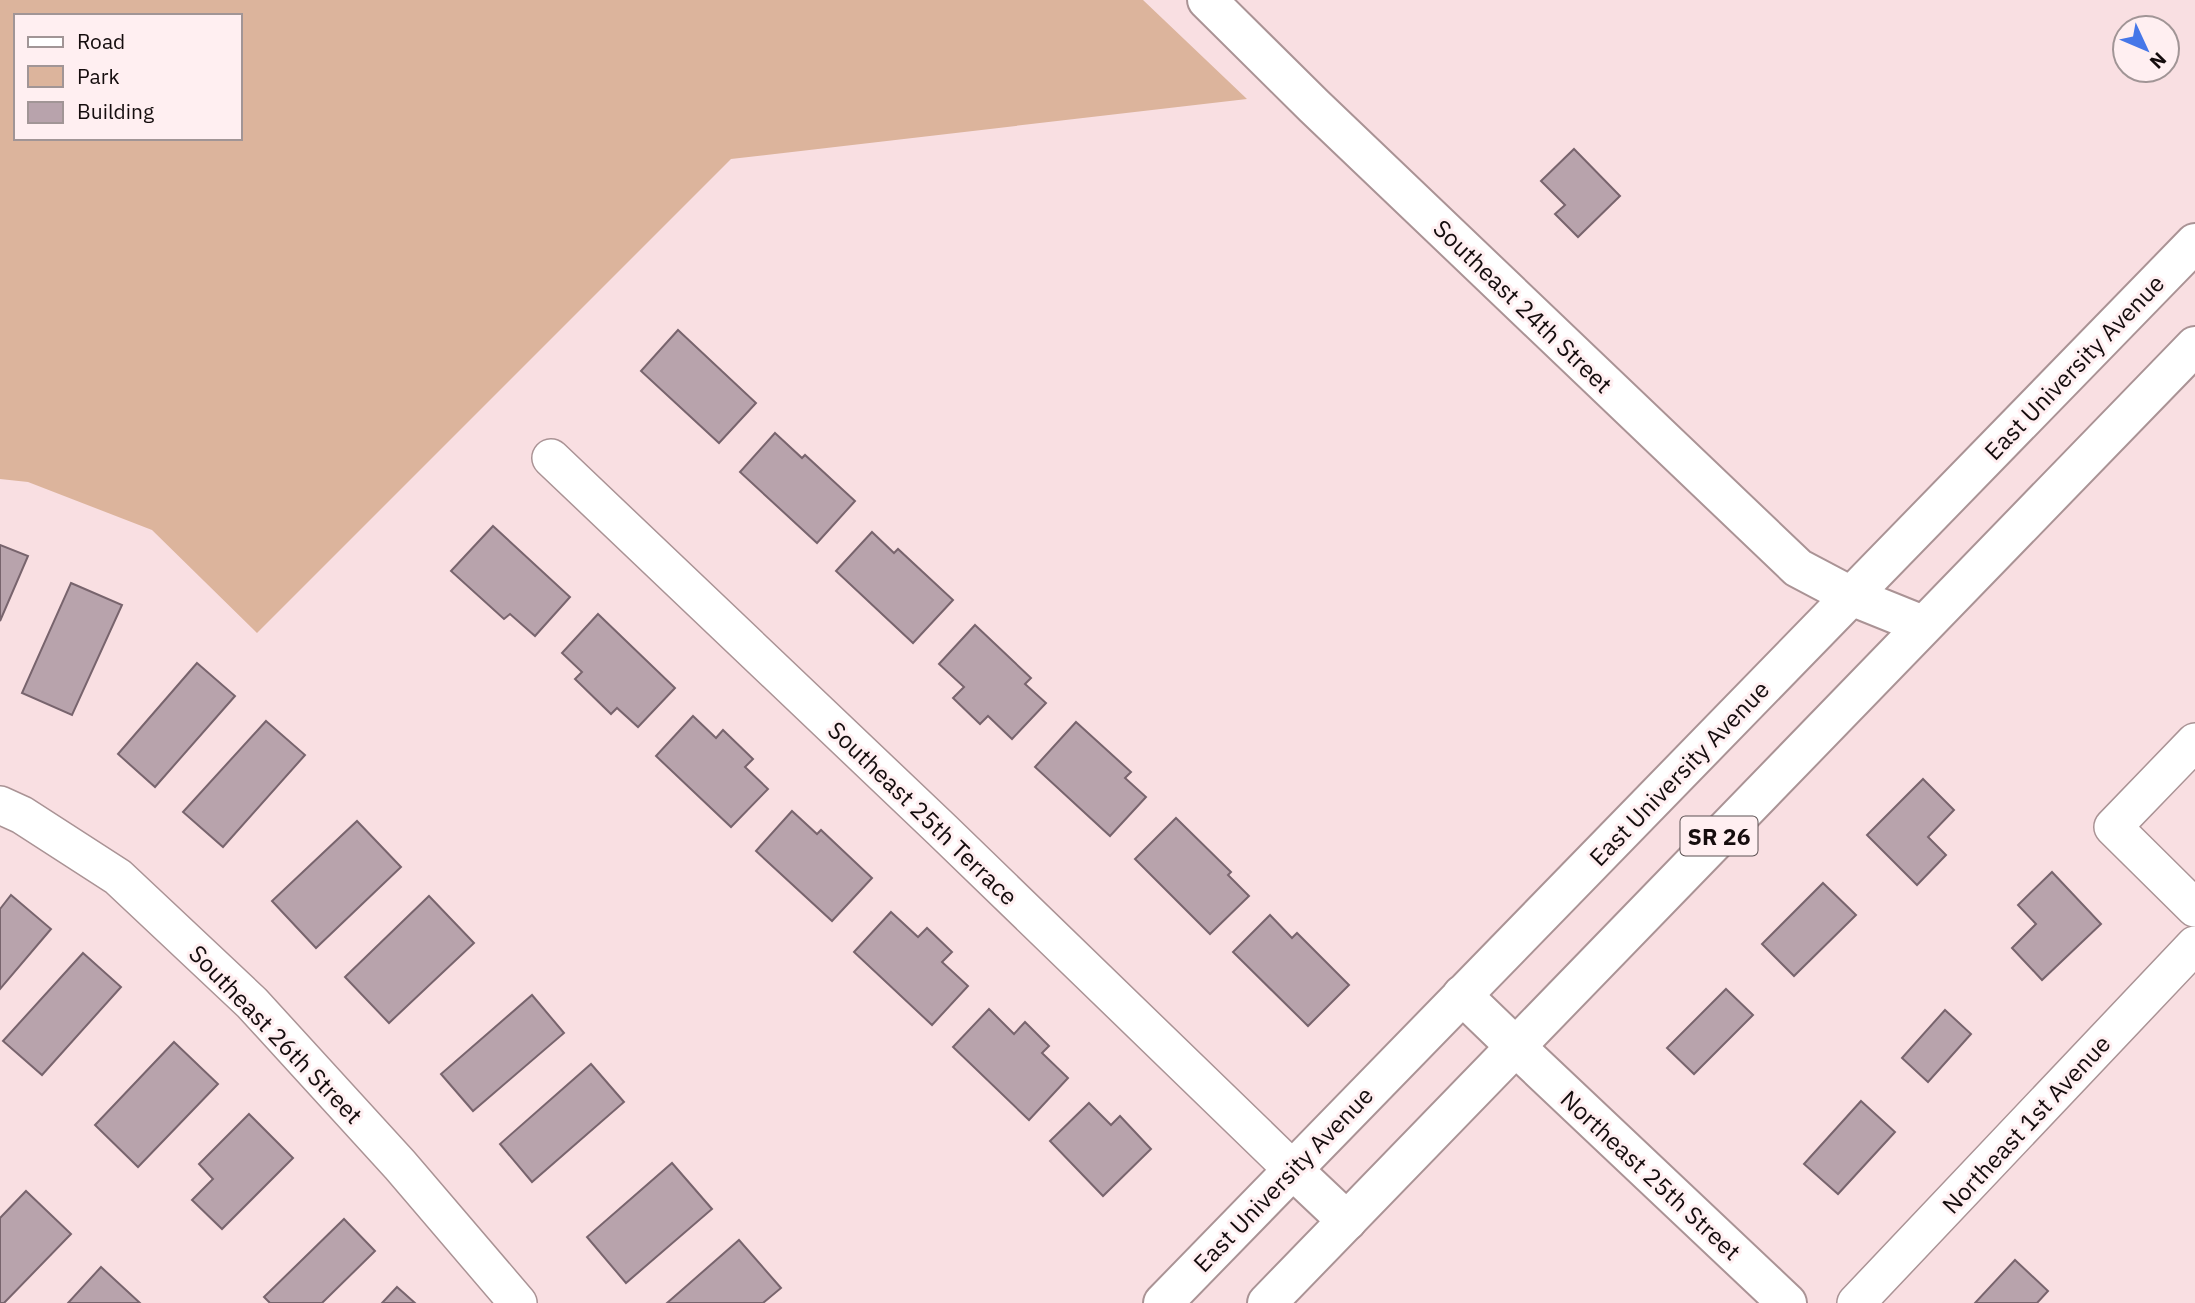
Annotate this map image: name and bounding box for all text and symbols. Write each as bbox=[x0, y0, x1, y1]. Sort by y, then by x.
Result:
legend bbox=[14, 14, 242, 140]
north arrow bbox=[2111, 14, 2181, 84]
text: Road bbox=[77, 27, 125, 55]
text: N bbox=[2145, 48, 2172, 74]
text: Park bbox=[77, 62, 120, 90]
text: Building bbox=[77, 97, 154, 125]
street label: Southeast 24th Street bbox=[1427, 212, 1619, 400]
street label: East University Avenue bbox=[1977, 267, 2171, 467]
street label: East University Avenue bbox=[1582, 673, 1776, 873]
street label: Southeast 25th Terrace bbox=[821, 714, 1025, 912]
road number: SR 26 bbox=[1680, 816, 1758, 856]
street label: Southeast 26th Street bbox=[182, 938, 370, 1130]
street label: Northeast 1st Avenue bbox=[1935, 1028, 2117, 1220]
street label: East University Avenue bbox=[1186, 1079, 1380, 1279]
street label: Northeast 25th Street bbox=[1554, 1083, 1748, 1267]

